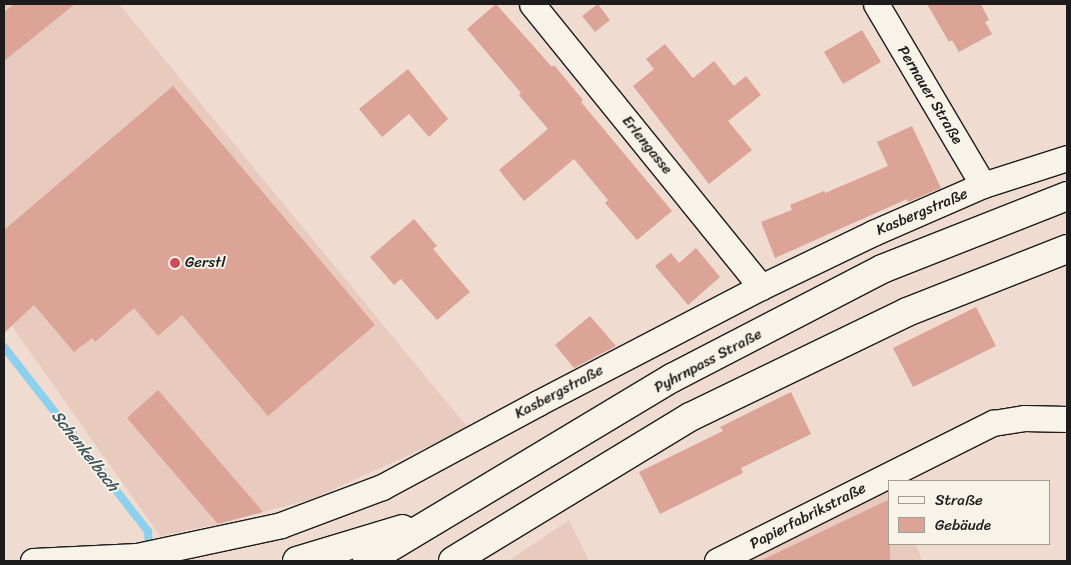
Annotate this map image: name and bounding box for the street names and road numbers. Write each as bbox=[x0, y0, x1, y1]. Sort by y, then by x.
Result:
street label: Pernauer Straße bbox=[893, 42, 967, 148]
street label: Erlengasse bbox=[618, 112, 676, 178]
street label: Kasbergstraße bbox=[874, 185, 970, 239]
street label: Pyhrnpass Straße bbox=[651, 325, 765, 397]
street label: Kasbergstraße bbox=[512, 361, 606, 423]
street label: Papierfabrikstraße bbox=[747, 479, 869, 553]

